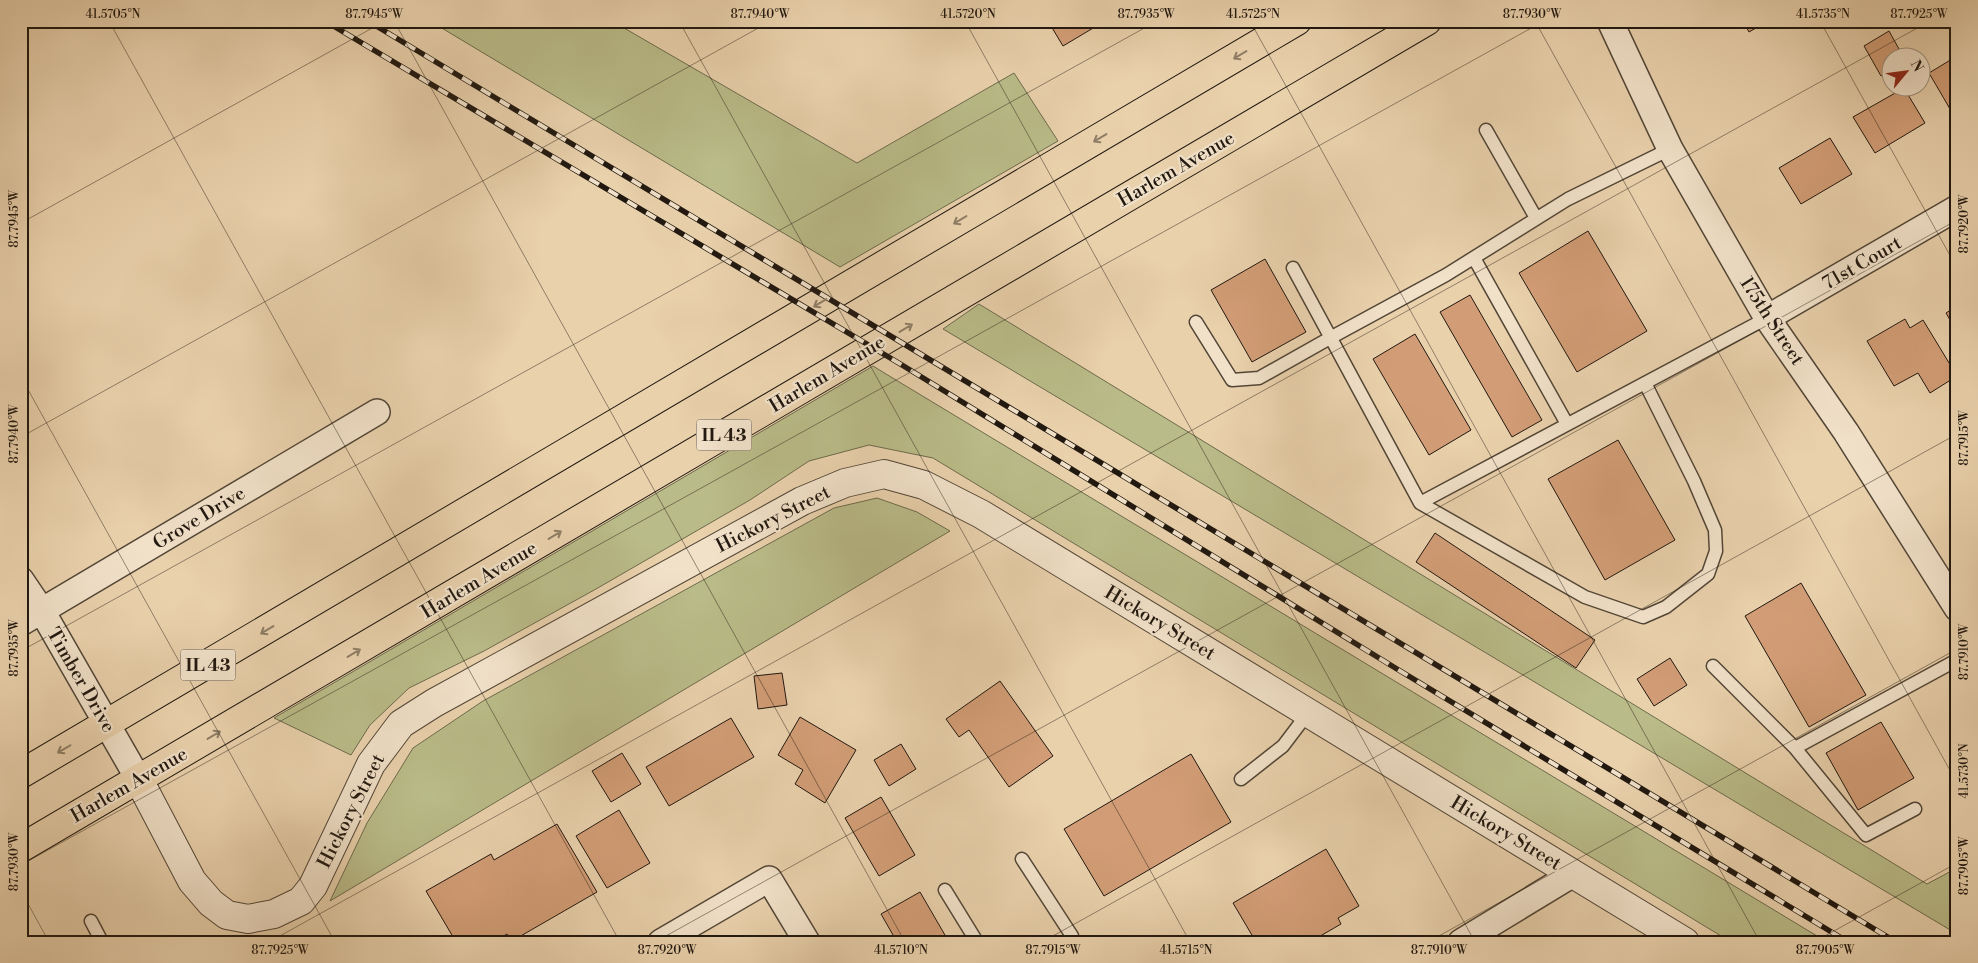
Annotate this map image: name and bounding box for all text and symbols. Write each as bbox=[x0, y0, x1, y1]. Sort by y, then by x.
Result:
text: 41.5705°N bbox=[85, 7, 141, 22]
text: 87.7945°W bbox=[345, 7, 404, 22]
text: 87.7940°W bbox=[730, 7, 791, 22]
text: 41.5720°N bbox=[940, 7, 996, 22]
text: 87.7935°W bbox=[1117, 7, 1176, 22]
text: 41.5725°N bbox=[1226, 7, 1280, 22]
text: 87.7930°W bbox=[1503, 7, 1562, 22]
text: 41.5735°N bbox=[1796, 7, 1850, 22]
text: 87.7925°W bbox=[1890, 7, 1949, 22]
north arrow bbox=[1880, 48, 1930, 98]
one-way arrow bbox=[1233, 50, 1248, 60]
text: N bbox=[1906, 57, 1927, 75]
street label: Harlem Avenue bbox=[1113, 126, 1239, 212]
one-way arrow bbox=[1094, 133, 1108, 143]
text: 87.7945°W bbox=[7, 189, 22, 248]
text: 87.7920°W bbox=[1957, 193, 1972, 253]
one-way arrow bbox=[954, 216, 968, 226]
street label: 71st Court bbox=[1818, 231, 1906, 295]
street label: 175th Street bbox=[1735, 272, 1810, 370]
one-way arrow bbox=[814, 299, 828, 309]
one-way arrow bbox=[898, 322, 912, 332]
street label: Harlem Avenue bbox=[765, 330, 889, 418]
text: 87.7940°W bbox=[7, 403, 22, 464]
text: 87.7915°W bbox=[1957, 409, 1972, 466]
road number: IL 43 bbox=[696, 420, 752, 450]
street label: Hickory Street bbox=[712, 480, 834, 558]
street label: Grove Drive bbox=[149, 481, 249, 555]
one-way arrow bbox=[547, 529, 561, 539]
street label: Harlem Avenue bbox=[417, 536, 541, 624]
street label: Hickory Street bbox=[1100, 580, 1220, 666]
text: 87.7935°W bbox=[7, 618, 22, 677]
street label: Timber Drive bbox=[41, 623, 121, 737]
text: 87.7910°W bbox=[1957, 623, 1972, 680]
one-way arrow bbox=[261, 626, 275, 636]
one-way arrow bbox=[347, 647, 361, 657]
road number: IL 43 bbox=[180, 650, 236, 680]
one-way arrow bbox=[207, 730, 221, 740]
street label: Harlem Avenue bbox=[66, 742, 192, 828]
text: 41.5730°N bbox=[1957, 743, 1972, 799]
one-way arrow bbox=[58, 745, 72, 755]
street label: Hickory Street bbox=[312, 750, 390, 872]
street label: Hickory Street bbox=[1446, 790, 1566, 876]
text: 87.7930°W bbox=[7, 832, 22, 891]
text: 87.7905°W bbox=[1957, 836, 1972, 895]
text: 87.7925°W bbox=[251, 943, 310, 958]
text: 87.7920°W bbox=[638, 943, 698, 958]
text: 41.5710°N bbox=[874, 943, 928, 958]
text: 87.7915°W bbox=[1025, 943, 1082, 958]
text: 41.5715°N bbox=[1160, 943, 1213, 958]
text: 87.7910°W bbox=[1411, 943, 1468, 958]
text: 87.7905°W bbox=[1796, 943, 1855, 958]

